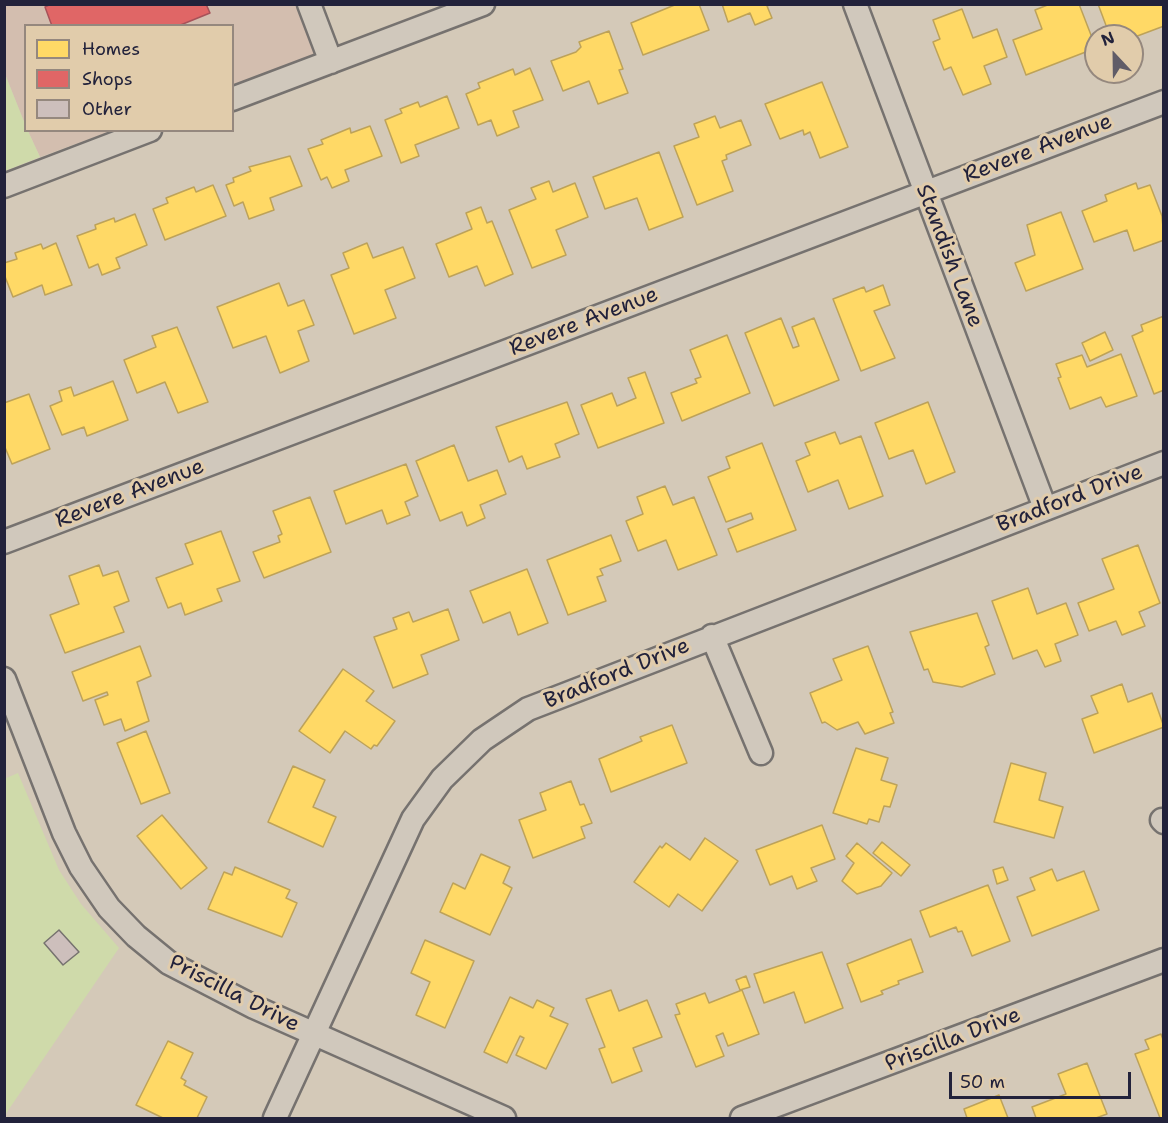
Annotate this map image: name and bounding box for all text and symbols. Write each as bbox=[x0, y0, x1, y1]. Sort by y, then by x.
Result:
legend bbox=[24, 24, 234, 132]
north arrow bbox=[1084, 24, 1144, 84]
text: N bbox=[1098, 27, 1118, 51]
text: Homes bbox=[82, 37, 140, 61]
text: Shops bbox=[82, 67, 133, 91]
text: Other bbox=[82, 97, 132, 121]
street label: Revere Avenue bbox=[960, 109, 1116, 189]
street label: Standish Lane bbox=[910, 181, 988, 331]
street label: Revere Avenue bbox=[506, 282, 662, 362]
street label: Revere Avenue bbox=[52, 454, 208, 534]
street label: Bradford Drive bbox=[993, 459, 1147, 539]
street label: Bradford Drive bbox=[541, 633, 693, 715]
street label: Priscilla Drive bbox=[164, 950, 304, 1038]
street label: Priscilla Drive bbox=[881, 1002, 1025, 1078]
scale bar bbox=[952, 1060, 1134, 1098]
text: 50 m bbox=[960, 1070, 1005, 1094]

